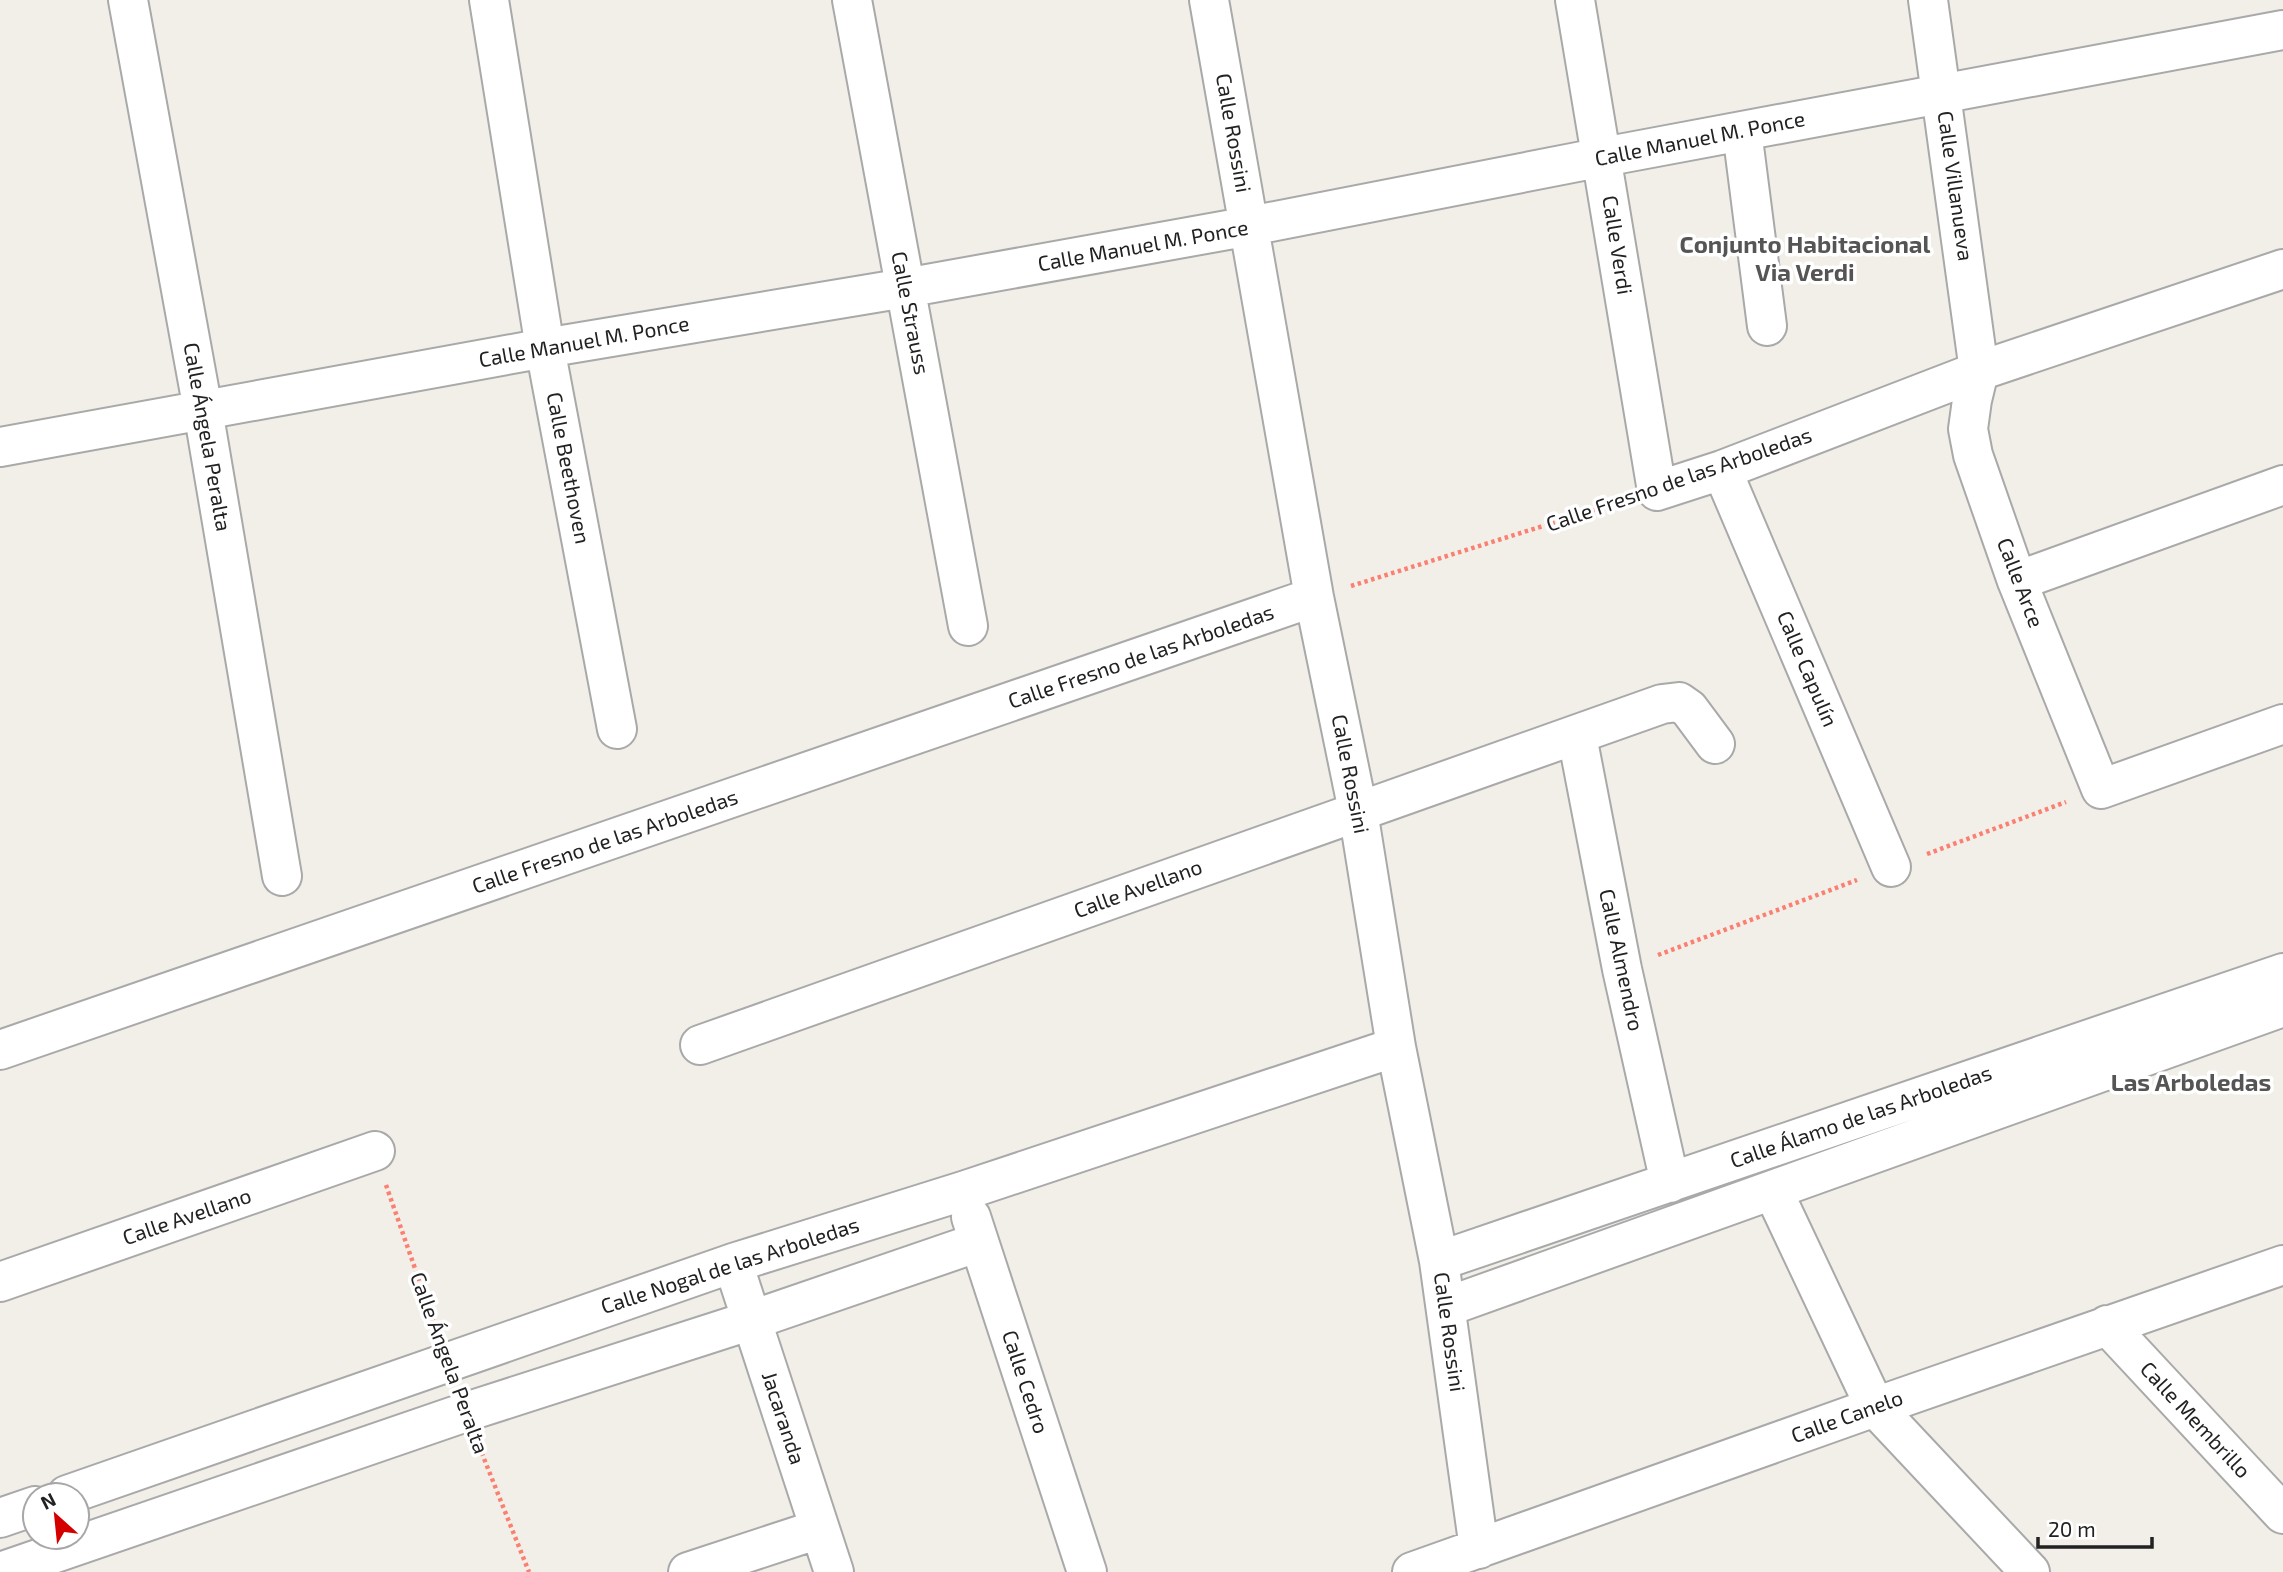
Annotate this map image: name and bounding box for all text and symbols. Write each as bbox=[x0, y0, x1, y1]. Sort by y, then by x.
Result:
street label: Calle Rossini bbox=[1212, 71, 1257, 194]
street label: Calle Manuel M. Ponce bbox=[1593, 105, 1807, 170]
street label: Calle Villanueva bbox=[1934, 109, 1979, 262]
street label: Calle Verdi bbox=[1598, 193, 1639, 296]
street label: Calle Manuel M. Ponce bbox=[1035, 214, 1250, 275]
district label: Conjunto Habitacional Via Verdi bbox=[1680, 229, 1931, 286]
street label: Calle Strauss bbox=[887, 249, 936, 376]
street label: Calle Manuel M. Ponce bbox=[476, 310, 691, 371]
street label: Calle Ángela Peralta bbox=[180, 340, 237, 533]
street label: Calle Beethoven bbox=[543, 390, 596, 546]
street label: Calle Fresno de las Arboledas bbox=[1542, 421, 1815, 536]
street label: Calle Arce bbox=[1993, 534, 2050, 631]
street label: Calle Fresno de las Arboledas bbox=[1004, 598, 1277, 713]
street label: Calle Capulín bbox=[1773, 607, 1844, 730]
street label: Calle Rossini bbox=[1328, 712, 1375, 835]
street label: Calle Fresno de las Arboledas bbox=[468, 783, 741, 898]
street label: Calle Avellano bbox=[1070, 853, 1205, 922]
street label: Calle Almendro bbox=[1595, 886, 1650, 1033]
street label: Calle Álamo de las Arboledas bbox=[1726, 1059, 1995, 1172]
district label: Las Arboledas bbox=[2111, 1067, 2271, 1096]
street label: Calle Avellano bbox=[119, 1182, 254, 1249]
street label: Calle Nogal de las Arboledas bbox=[597, 1211, 862, 1318]
street label: Calle Ángela Peralta bbox=[406, 1268, 495, 1457]
street label: Calle Rossini bbox=[1430, 1270, 1471, 1393]
street label: Calle Cedro bbox=[998, 1327, 1055, 1436]
street label: Calle Membrillo bbox=[2136, 1356, 2256, 1482]
street label: Jacaranda bbox=[758, 1368, 811, 1467]
street label: Calle Canelo bbox=[1787, 1384, 1906, 1447]
north arrow bbox=[21, 1481, 91, 1551]
text: N bbox=[37, 1487, 59, 1514]
scale bar bbox=[2038, 1506, 2152, 1550]
text: 20 m bbox=[2048, 1516, 2096, 1541]

